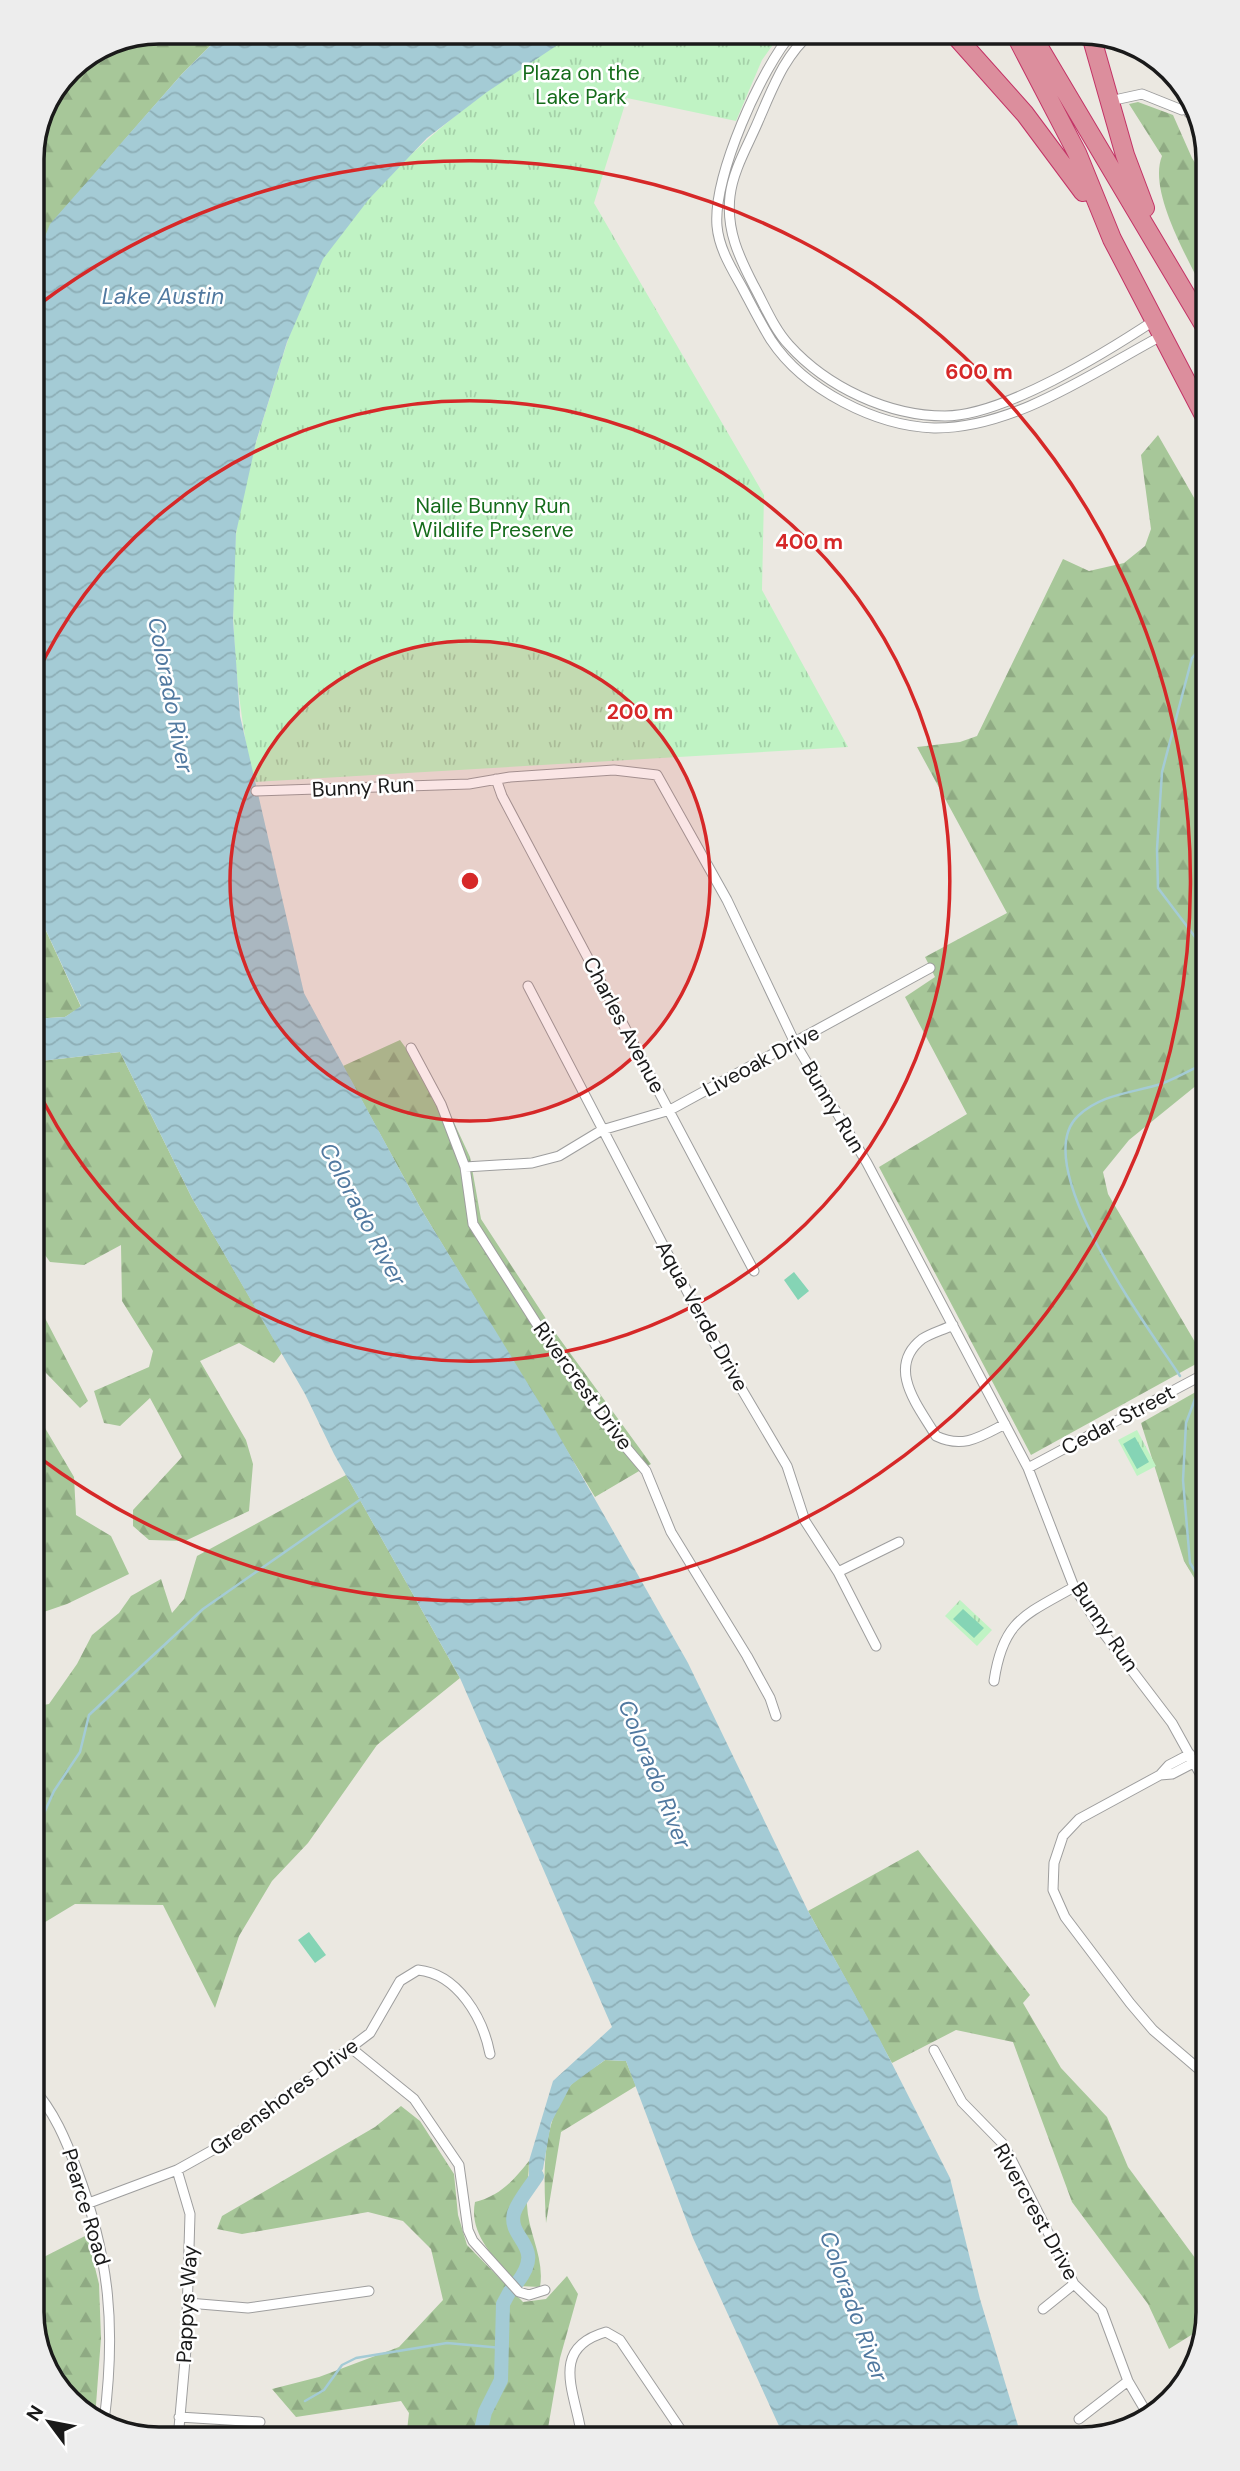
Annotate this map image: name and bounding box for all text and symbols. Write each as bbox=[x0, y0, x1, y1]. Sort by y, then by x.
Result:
park label: Plaza on the Lake Park bbox=[522, 59, 640, 111]
water label: Lake Austin bbox=[102, 281, 224, 311]
text: 600 m bbox=[945, 358, 1013, 386]
park label: Nalle Bunny Run Wildlife Preserve bbox=[412, 492, 574, 544]
text: 400 m bbox=[775, 528, 843, 556]
water label: Colorado River bbox=[141, 615, 201, 777]
text: 200 m bbox=[607, 698, 673, 726]
street label: Bunny Run bbox=[311, 770, 415, 804]
centre of rings bbox=[458, 869, 482, 893]
street label: Charles Avenue bbox=[576, 952, 672, 1098]
street label: Liveoak Drive bbox=[698, 1018, 824, 1103]
street label: Bunny Run bbox=[795, 1056, 871, 1158]
water label: Colorado River bbox=[313, 1137, 414, 1292]
street label: Aqua Verde Drive bbox=[649, 1236, 755, 1396]
street label: Rivercrest Drive bbox=[527, 1316, 639, 1456]
street label: Cedar Street bbox=[1056, 1378, 1180, 1462]
street label: Bunny Run bbox=[1065, 1577, 1145, 1677]
water label: Colorado River bbox=[612, 1695, 699, 1854]
street label: Greenshores Drive bbox=[204, 2032, 364, 2162]
street label: Rivercrest Drive bbox=[987, 2139, 1085, 2285]
street label: Pearce Road bbox=[55, 2145, 117, 2269]
water label: Colorado River bbox=[813, 2227, 896, 2387]
street label: Pappys Way bbox=[170, 2244, 204, 2364]
north arrow bbox=[14, 2387, 84, 2457]
text: N bbox=[21, 2401, 49, 2426]

